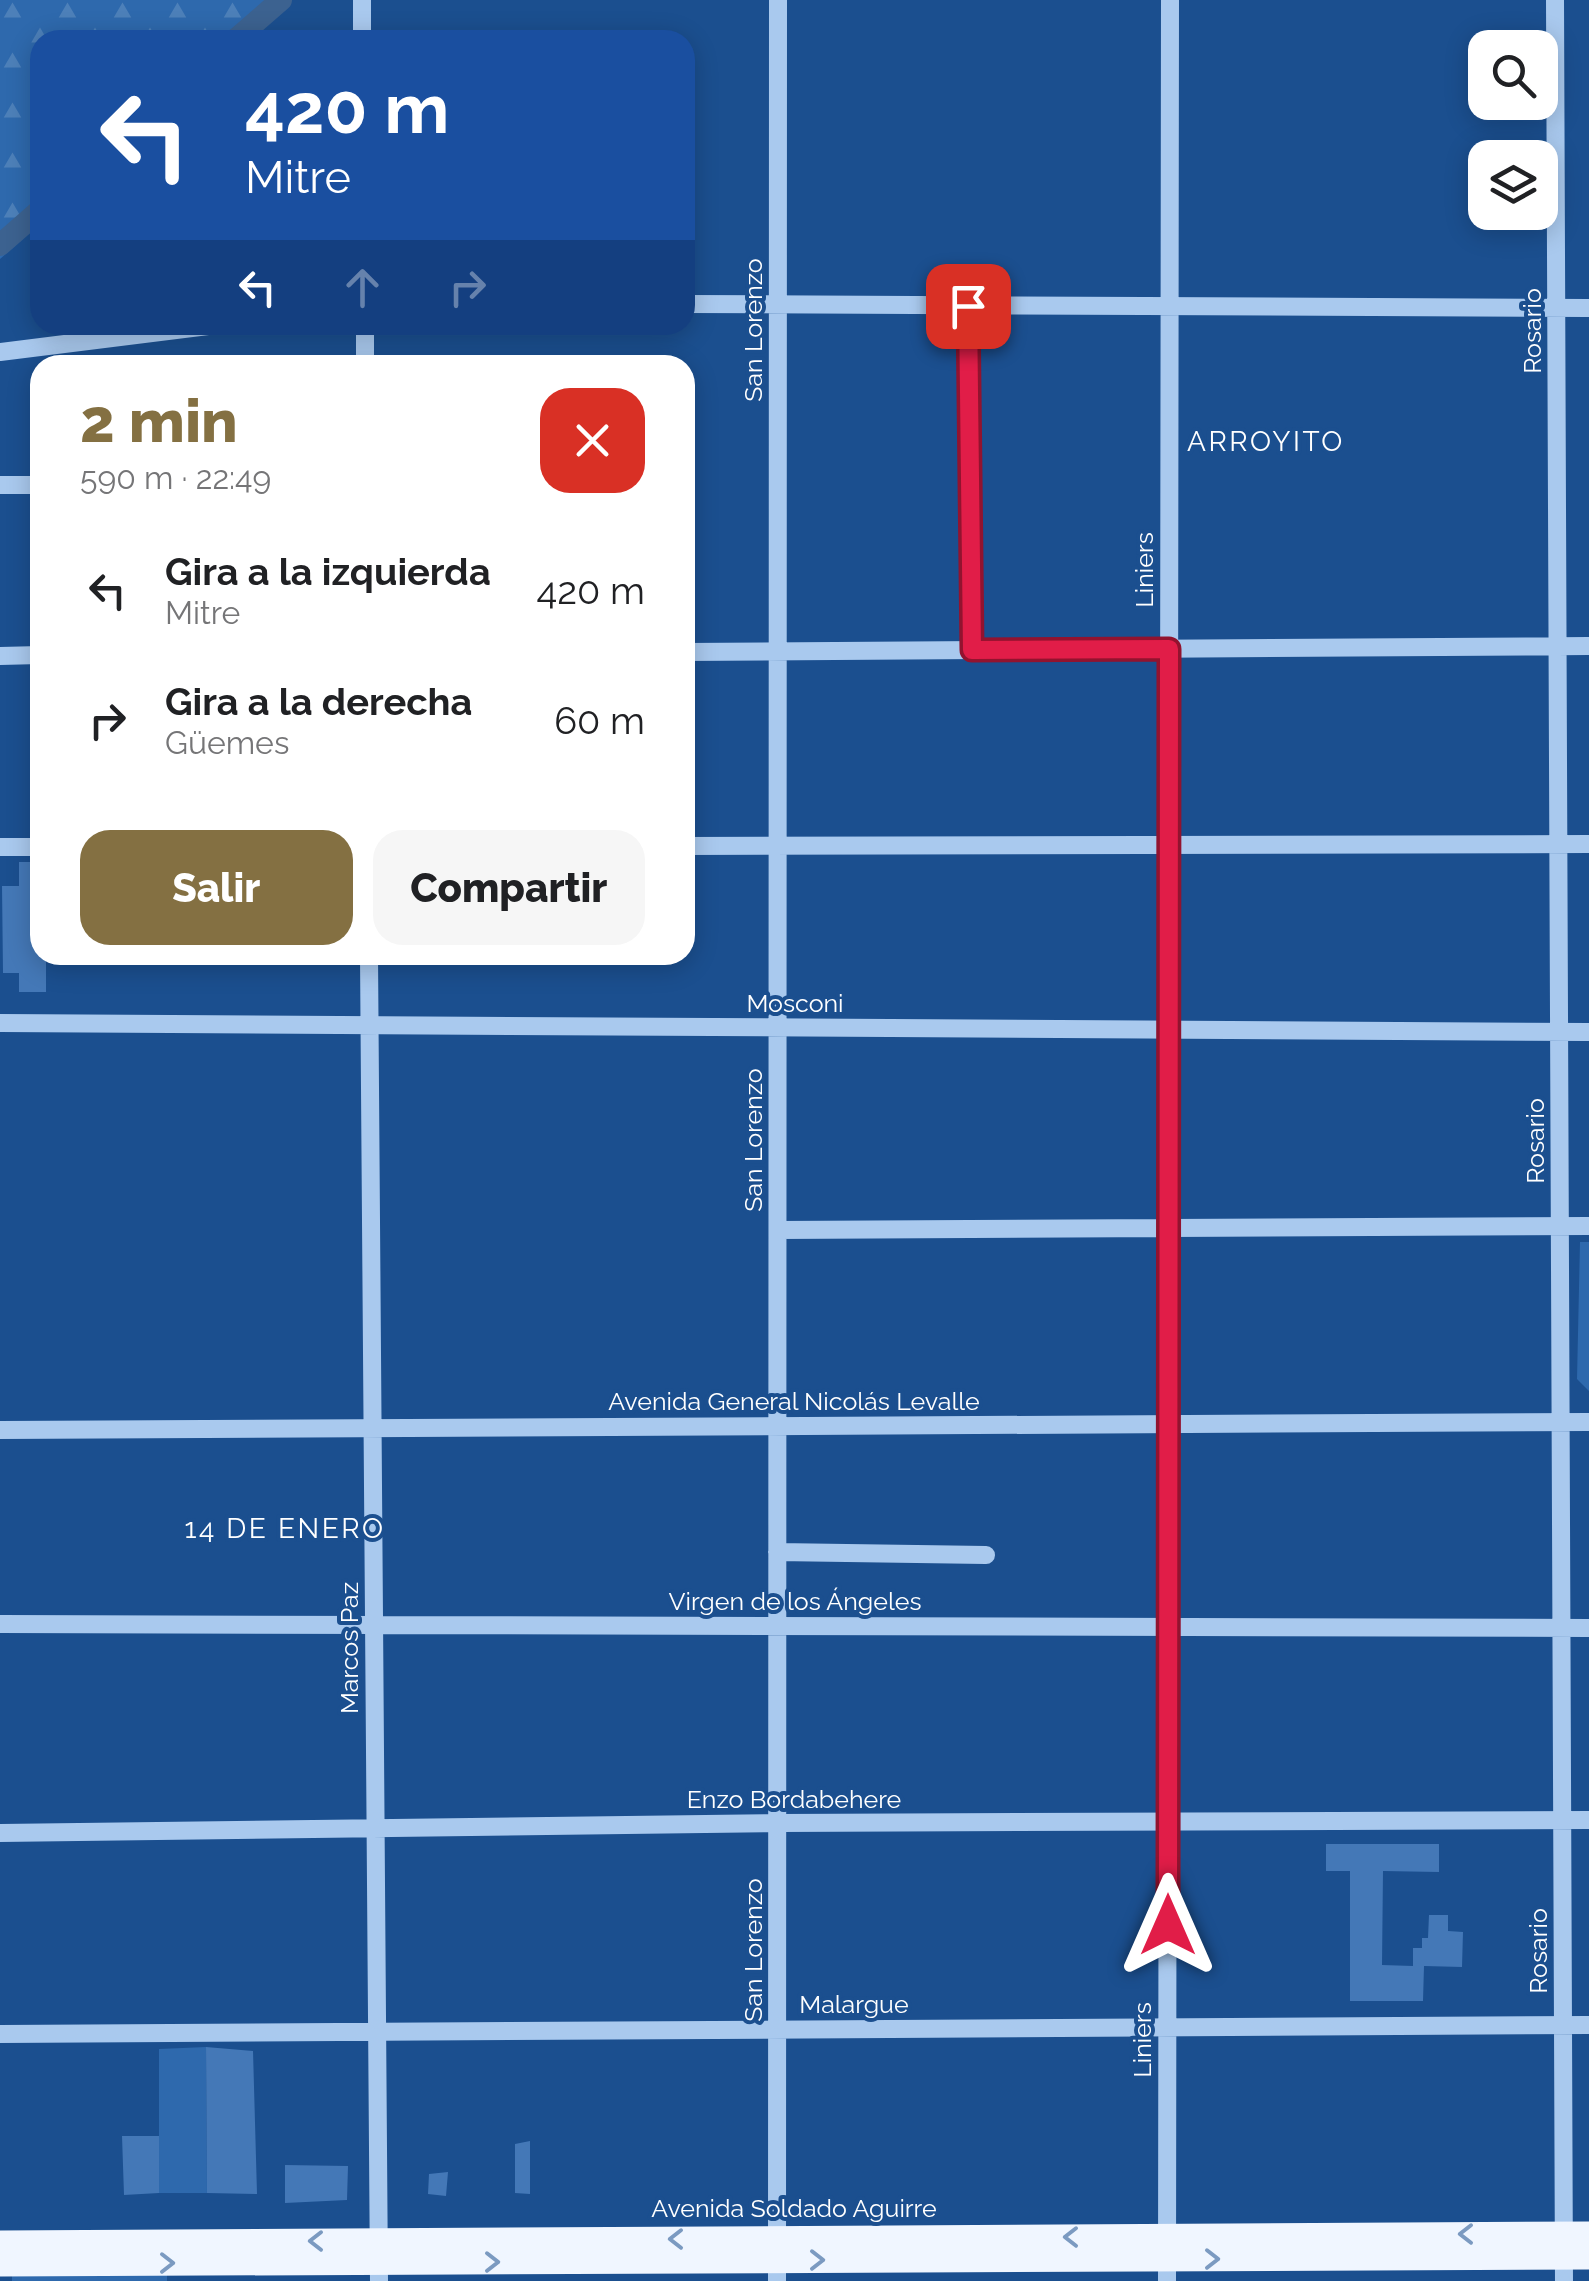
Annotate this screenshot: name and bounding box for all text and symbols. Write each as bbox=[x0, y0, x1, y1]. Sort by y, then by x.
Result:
map controls bbox=[1468, 30, 1558, 230]
button: search bbox=[1468, 30, 1558, 120]
text: 420 m bbox=[245, 67, 449, 149]
icon: left bbox=[80, 70, 210, 200]
button: layers bbox=[1468, 140, 1558, 230]
text: Mitre bbox=[245, 151, 351, 204]
street label: San Lorenzo bbox=[738, 258, 768, 402]
icon: left bbox=[230, 260, 285, 315]
icon: ahead bbox=[335, 260, 390, 315]
icon: right bbox=[440, 260, 495, 315]
pin bbox=[926, 264, 1011, 349]
icon: arrive bbox=[941, 279, 996, 334]
street label: Rosario bbox=[1517, 288, 1547, 374]
text: 2 min bbox=[80, 386, 238, 456]
button: close bbox=[540, 388, 645, 493]
district label: ARROYITO bbox=[1187, 425, 1345, 458]
text: 590 m · 22:49 bbox=[80, 459, 271, 496]
street label: Liniers bbox=[1129, 532, 1159, 608]
text: Gira a la izquierda bbox=[165, 549, 491, 594]
icon: left bbox=[80, 563, 135, 618]
text: 420 m bbox=[537, 568, 645, 613]
text: Mitre bbox=[165, 594, 240, 631]
text: Gira a la derecha bbox=[165, 679, 472, 724]
icon: right bbox=[80, 693, 135, 748]
text: 60 m bbox=[554, 698, 645, 743]
text: Güemes bbox=[165, 724, 289, 761]
button: Salir bbox=[80, 830, 353, 945]
button: Compartir bbox=[373, 830, 645, 945]
street label: Mosconi bbox=[746, 988, 844, 1018]
street label: San Lorenzo bbox=[738, 1068, 768, 1212]
street label: Rosario bbox=[1520, 1098, 1550, 1184]
street label: Avenida General Nicolás Levalle bbox=[608, 1386, 980, 1416]
district label: 14 DE ENERO bbox=[184, 1512, 386, 1545]
street label: Marcos Paz bbox=[334, 1582, 364, 1714]
street label: Virgen de los Ángeles bbox=[668, 1586, 922, 1616]
street label: Enzo Bordabehere bbox=[687, 1784, 901, 1814]
position arrow bbox=[1116, 1873, 1220, 1977]
street label: San Lorenzo bbox=[738, 1878, 768, 2022]
street label: Rosario bbox=[1523, 1908, 1553, 1994]
street label: Malargue bbox=[799, 1989, 909, 2019]
street label: Liniers bbox=[1127, 2002, 1157, 2078]
street label: Avenida Soldado Aguirre bbox=[651, 2193, 937, 2223]
one-way arrow bbox=[1458, 2224, 1474, 2245]
one-way arrow bbox=[1063, 2226, 1078, 2248]
one-way arrow bbox=[668, 2228, 684, 2250]
one-way arrow bbox=[308, 2230, 324, 2252]
one-way arrow bbox=[1206, 2248, 1221, 2270]
one-way arrow bbox=[810, 2250, 826, 2271]
one-way arrow bbox=[486, 2251, 501, 2273]
one-way arrow bbox=[160, 2252, 176, 2274]

